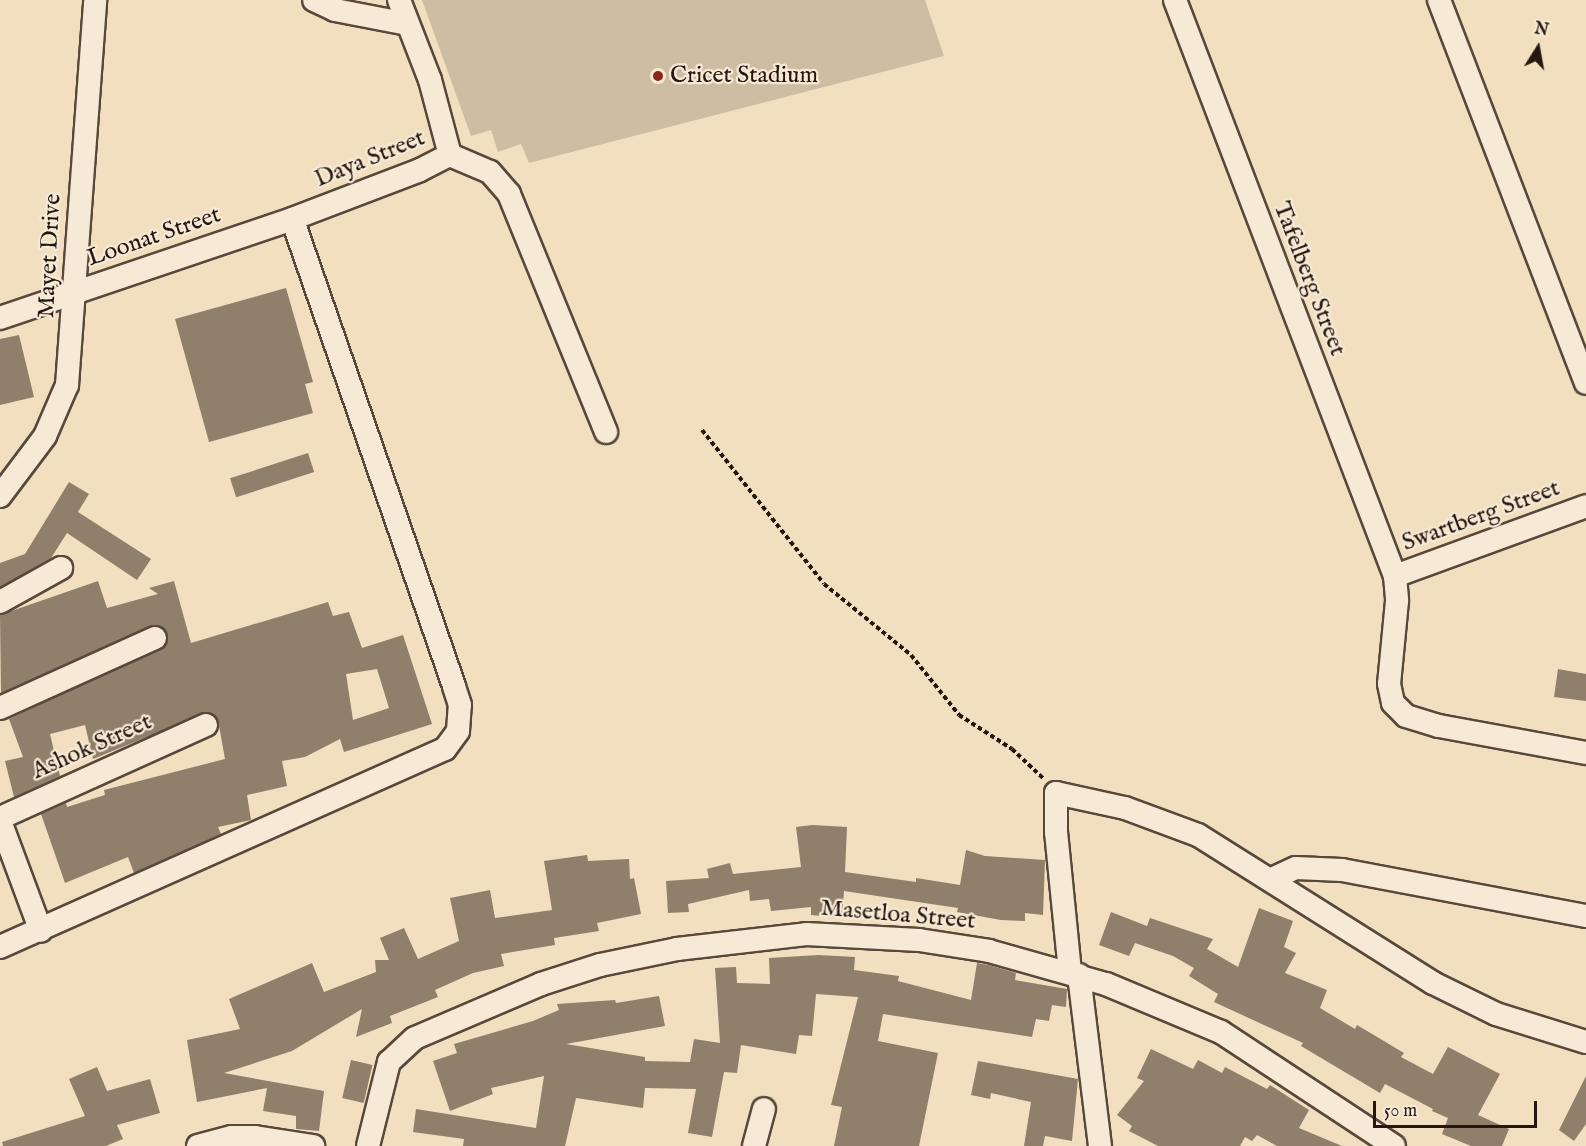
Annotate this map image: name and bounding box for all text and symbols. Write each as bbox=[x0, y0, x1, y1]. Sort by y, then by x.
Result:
north arrow bbox=[1508, 18, 1568, 78]
text: N bbox=[1533, 19, 1550, 41]
place label: Cricet Stadium bbox=[670, 62, 818, 90]
marker: Cricet Stadium bbox=[651, 69, 665, 83]
street label: Daya Street bbox=[311, 124, 429, 194]
street label: Mayet Drive bbox=[32, 193, 68, 319]
street label: Tafelberg Street bbox=[1266, 198, 1352, 360]
street label: Loonat Street bbox=[83, 201, 225, 273]
street label: Swartberg Street bbox=[1398, 474, 1564, 558]
street label: Ashok Street bbox=[28, 708, 156, 786]
street label: Masetloa Street bbox=[819, 894, 977, 936]
scale bar bbox=[1376, 1089, 1540, 1127]
text: 50 m bbox=[1384, 1100, 1417, 1123]

